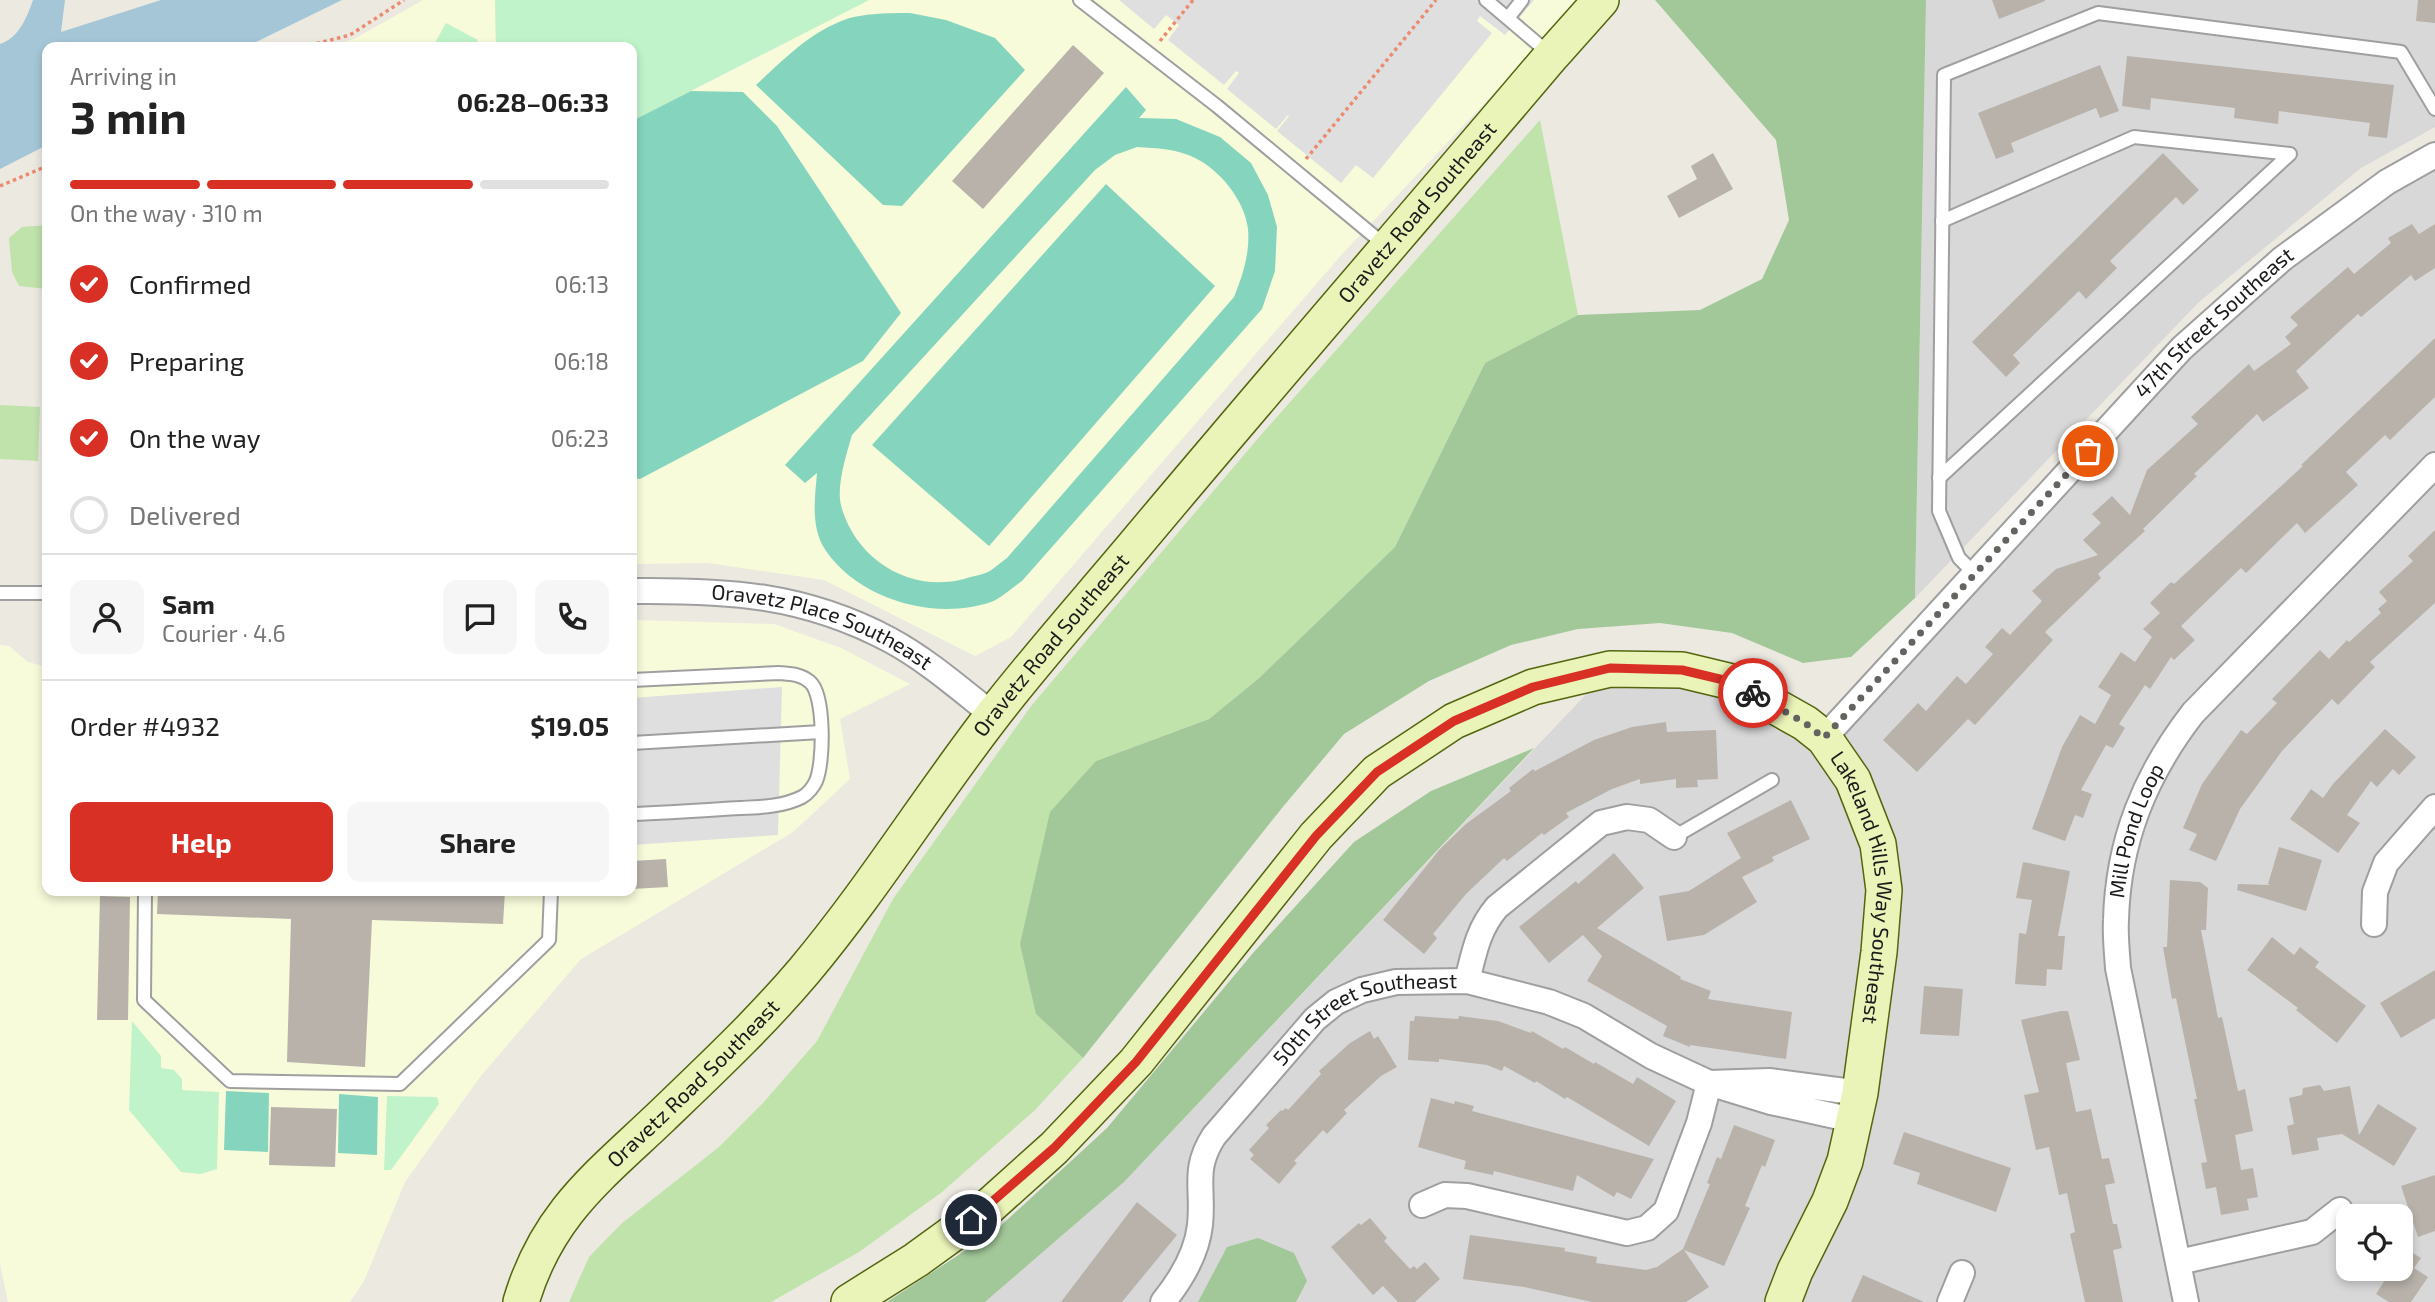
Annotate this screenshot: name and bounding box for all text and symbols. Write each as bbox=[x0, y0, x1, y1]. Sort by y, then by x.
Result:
text: Arriving in bbox=[70, 62, 177, 90]
text: 06:28–06:33 bbox=[457, 86, 609, 117]
text: 3 min bbox=[70, 88, 187, 143]
street label: Oravetz Road Southeast bbox=[1332, 116, 1501, 307]
text: On the way · 310 m bbox=[70, 199, 263, 227]
street label: 47th Street Southeast bbox=[2128, 241, 2298, 403]
icon: check bbox=[70, 265, 108, 303]
text: Confirmed bbox=[129, 268, 252, 299]
text: 06:13 bbox=[555, 270, 609, 298]
icon: check bbox=[70, 342, 108, 380]
text: Preparing bbox=[129, 345, 244, 376]
text: 06:18 bbox=[553, 347, 609, 375]
icon: check bbox=[70, 419, 108, 457]
pin bbox=[2058, 421, 2118, 481]
text: On the way bbox=[129, 422, 260, 453]
text: 06:23 bbox=[551, 424, 609, 452]
icon: bag bbox=[2069, 432, 2107, 470]
text: Delivered bbox=[129, 499, 241, 530]
street label: Oravetz Road Southeast bbox=[967, 548, 1133, 741]
street label: Oravetz Place Southeast bbox=[711, 578, 938, 674]
button: person bbox=[70, 580, 144, 654]
button: chat bbox=[443, 580, 517, 654]
button: phone bbox=[535, 580, 609, 654]
text: Sam bbox=[162, 588, 215, 619]
text: Courier · 4.6 bbox=[162, 619, 286, 647]
courier bbox=[1718, 658, 1788, 728]
icon: bike bbox=[1734, 674, 1772, 712]
text: Order #4932 bbox=[70, 710, 220, 741]
text: $19.05 bbox=[530, 710, 609, 741]
street label: Lakeland Hills Way Southeast bbox=[1826, 746, 1899, 1026]
street label: Mill Pond Loop bbox=[2103, 758, 2168, 899]
button: Help bbox=[70, 802, 333, 882]
button: Share bbox=[347, 802, 609, 882]
street label: 50th Street Southeast bbox=[1267, 967, 1457, 1070]
street label: Oravetz Road Southeast bbox=[601, 994, 784, 1172]
pin bbox=[941, 1190, 1001, 1250]
icon: home bbox=[952, 1201, 990, 1239]
map controls bbox=[2336, 1204, 2413, 1281]
button: locate bbox=[2336, 1204, 2413, 1281]

